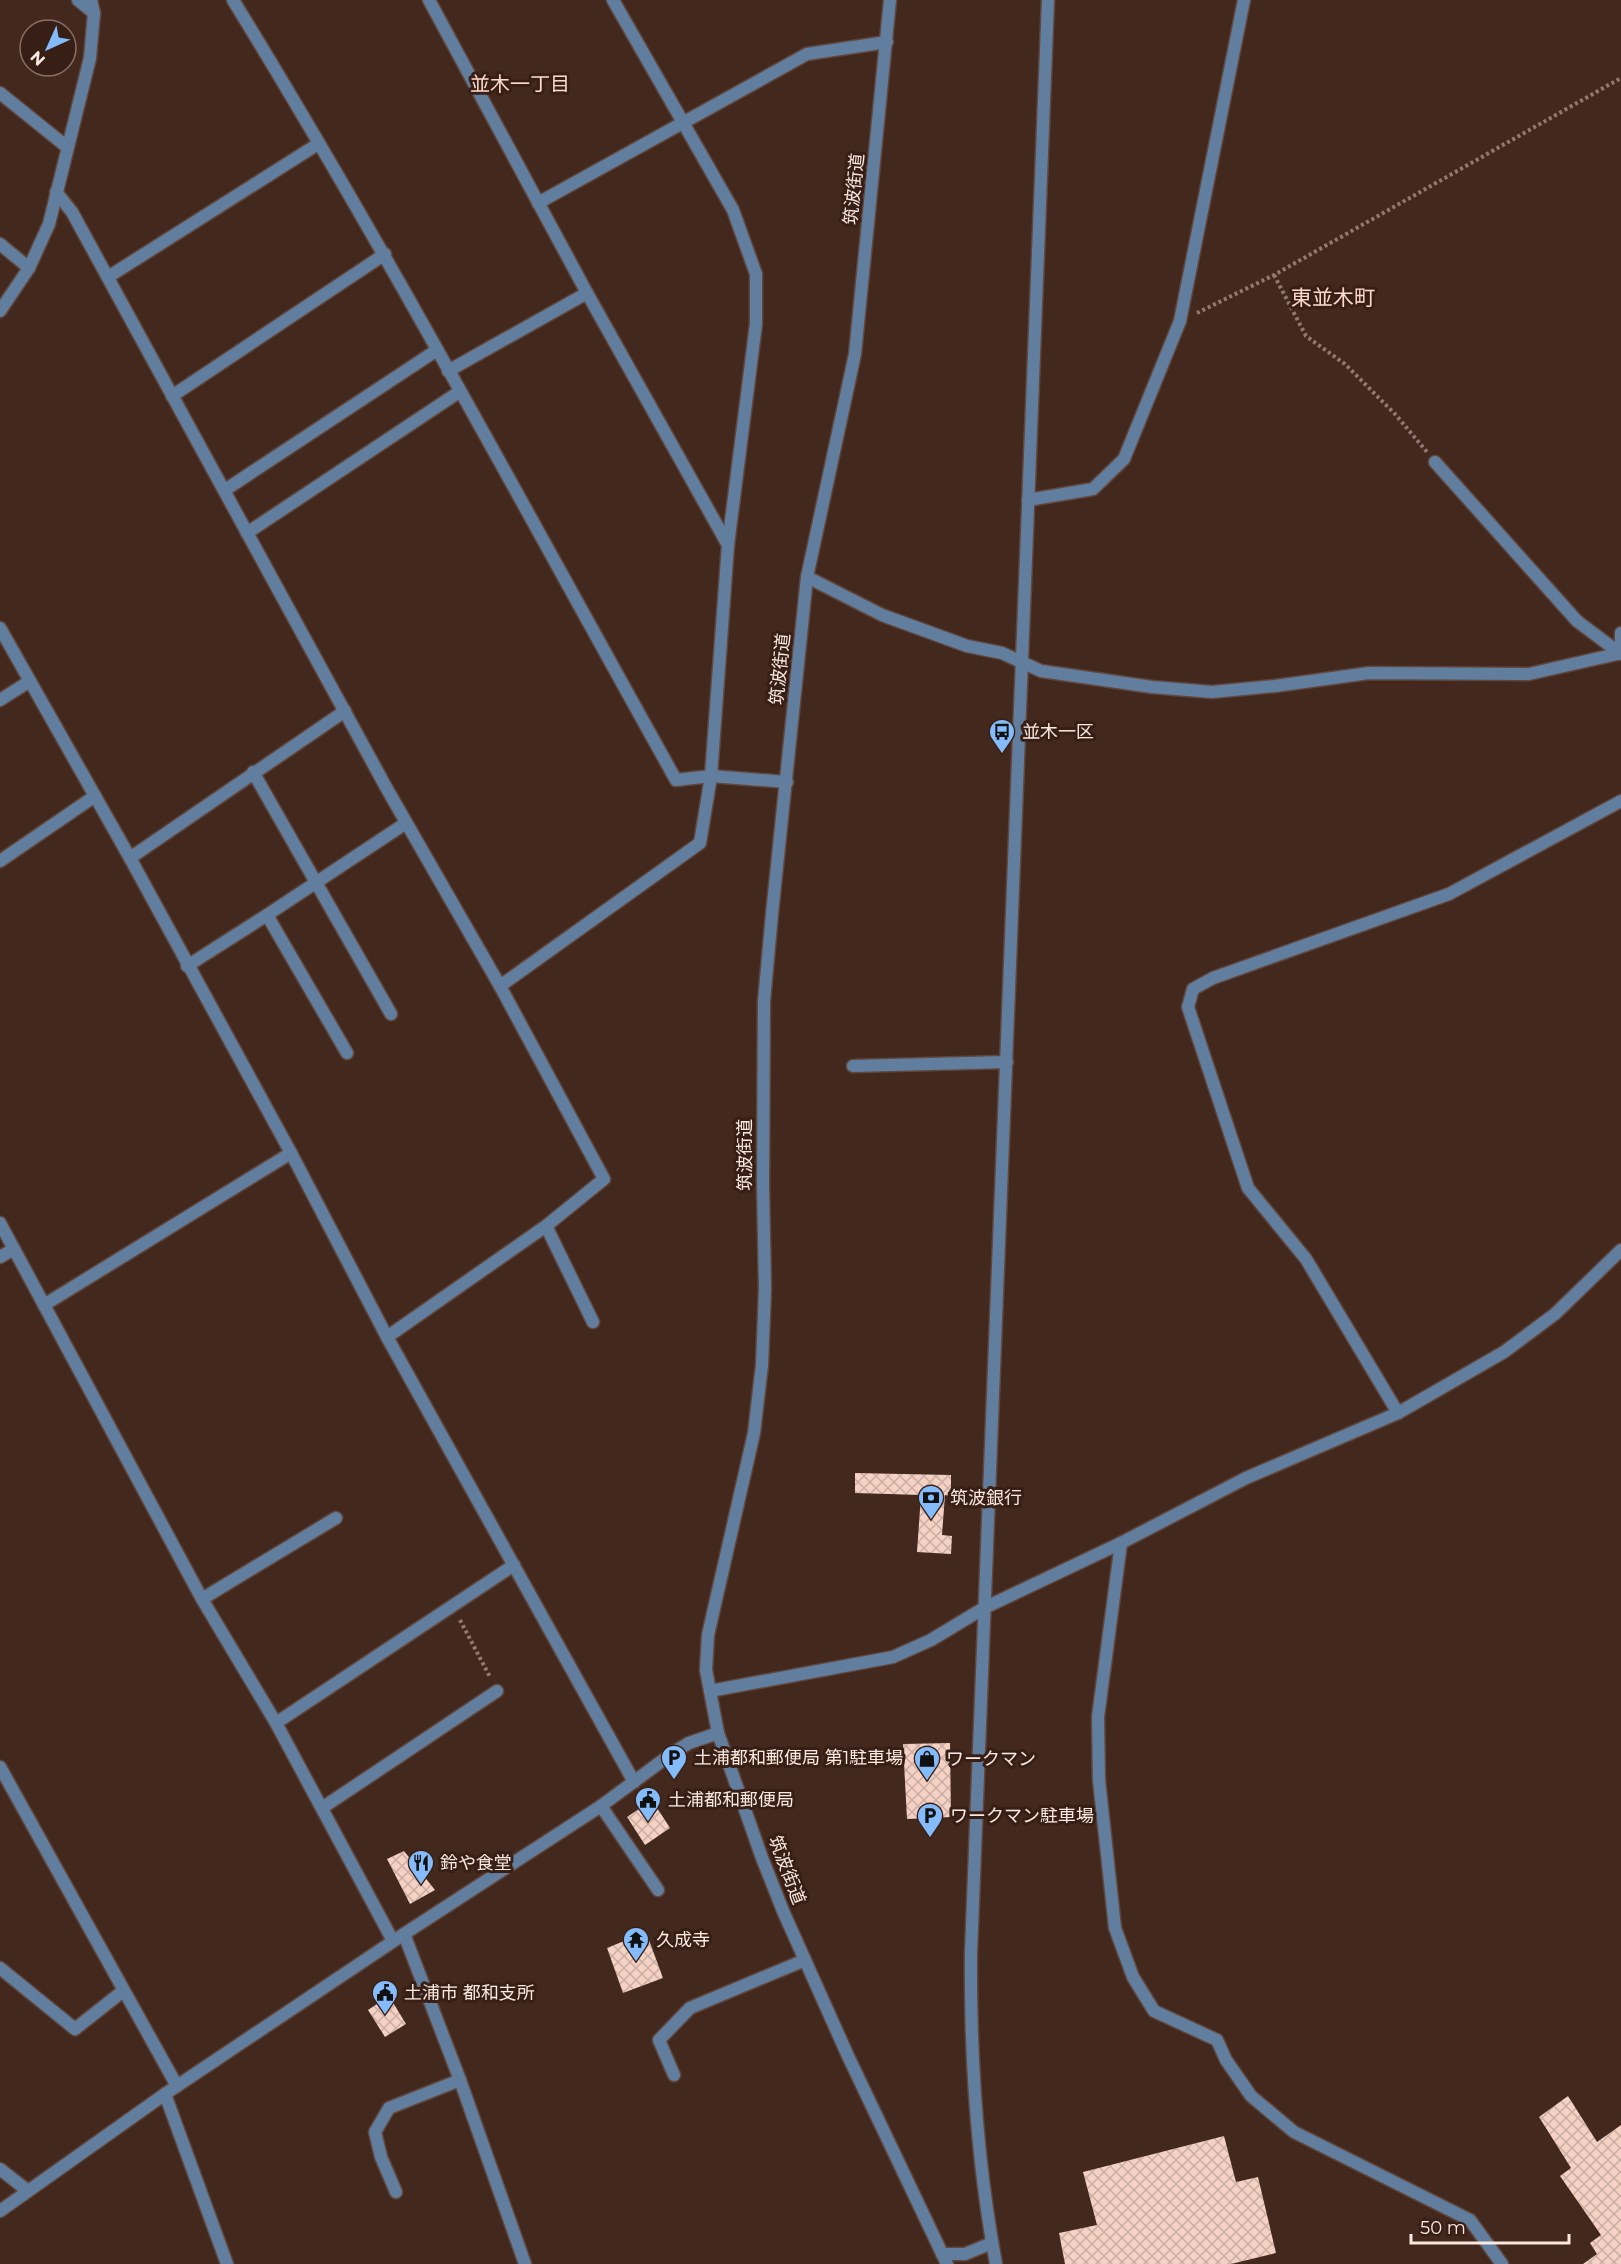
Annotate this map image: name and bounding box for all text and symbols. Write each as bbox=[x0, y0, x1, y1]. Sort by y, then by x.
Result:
north arrow bbox=[18, 18, 78, 78]
text: N bbox=[26, 47, 49, 70]
district label: 並木一丁目 bbox=[470, 72, 570, 96]
street label: 筑波街道 bbox=[839, 152, 869, 226]
district label: 東並木町 bbox=[1291, 285, 1375, 310]
street label: 筑波街道 bbox=[765, 632, 795, 706]
bus stop icon: 並木一区 bbox=[987, 717, 1017, 755]
place label: 並木一区 bbox=[1022, 721, 1094, 743]
street label: 筑波街道 bbox=[734, 1119, 756, 1191]
bank icon: 筑波銀行 bbox=[916, 1483, 946, 1521]
place label: 筑波銀行 bbox=[950, 1487, 1022, 1509]
parking icon: 土浦都和郵便局 第1駐車場 bbox=[659, 1743, 689, 1781]
shop icon: ワークマン bbox=[912, 1744, 942, 1782]
place label: 土浦都和郵便局 第1駐車場 bbox=[694, 1747, 903, 1769]
place label: ワークマン bbox=[946, 1748, 1036, 1770]
public building icon: 土浦都和郵便局 bbox=[633, 1785, 663, 1823]
place label: 土浦都和郵便局 bbox=[668, 1789, 794, 1811]
parking icon: ワークマン駐車場 bbox=[915, 1801, 945, 1839]
place label: ワークマン駐車場 bbox=[950, 1805, 1094, 1827]
street label: 筑波街道 bbox=[764, 1832, 810, 1908]
restaurant icon: 鈴や食堂 bbox=[406, 1848, 436, 1886]
place label: 鈴や食堂 bbox=[440, 1852, 512, 1874]
temple icon: 久成寺 bbox=[621, 1925, 651, 1963]
place label: 久成寺 bbox=[656, 1929, 710, 1951]
public building icon: 土浦市 都和支所 bbox=[370, 1978, 400, 2016]
place label: 土浦市 都和支所 bbox=[404, 1982, 535, 2004]
scale bar bbox=[1411, 2207, 1568, 2245]
text: 50 m bbox=[1420, 2217, 1466, 2239]

